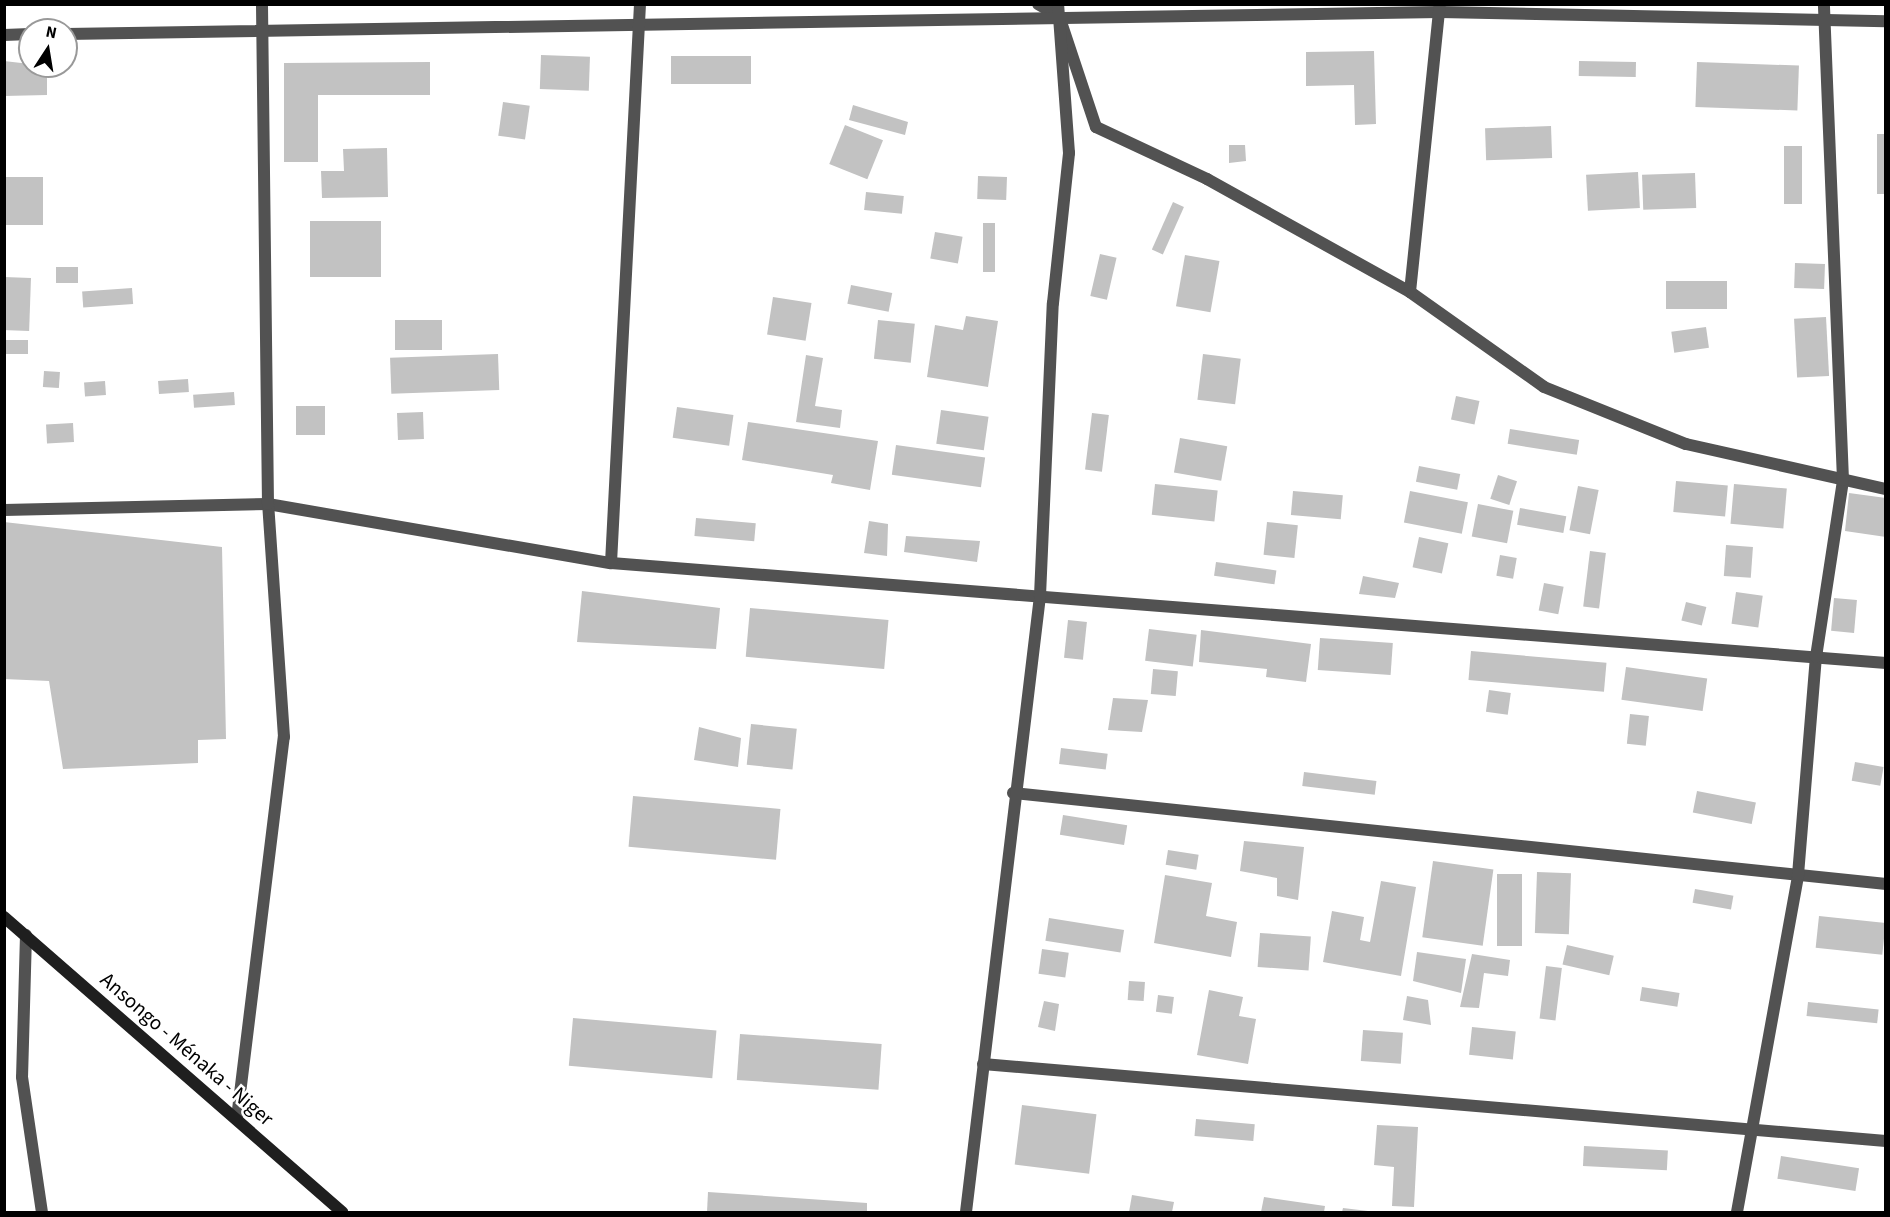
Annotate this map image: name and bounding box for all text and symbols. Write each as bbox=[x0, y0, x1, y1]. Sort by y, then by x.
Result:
north arrow bbox=[18, 18, 78, 78]
text: N bbox=[44, 20, 59, 44]
street label: Ansongo - Ménaka - Niger bbox=[95, 967, 279, 1131]

